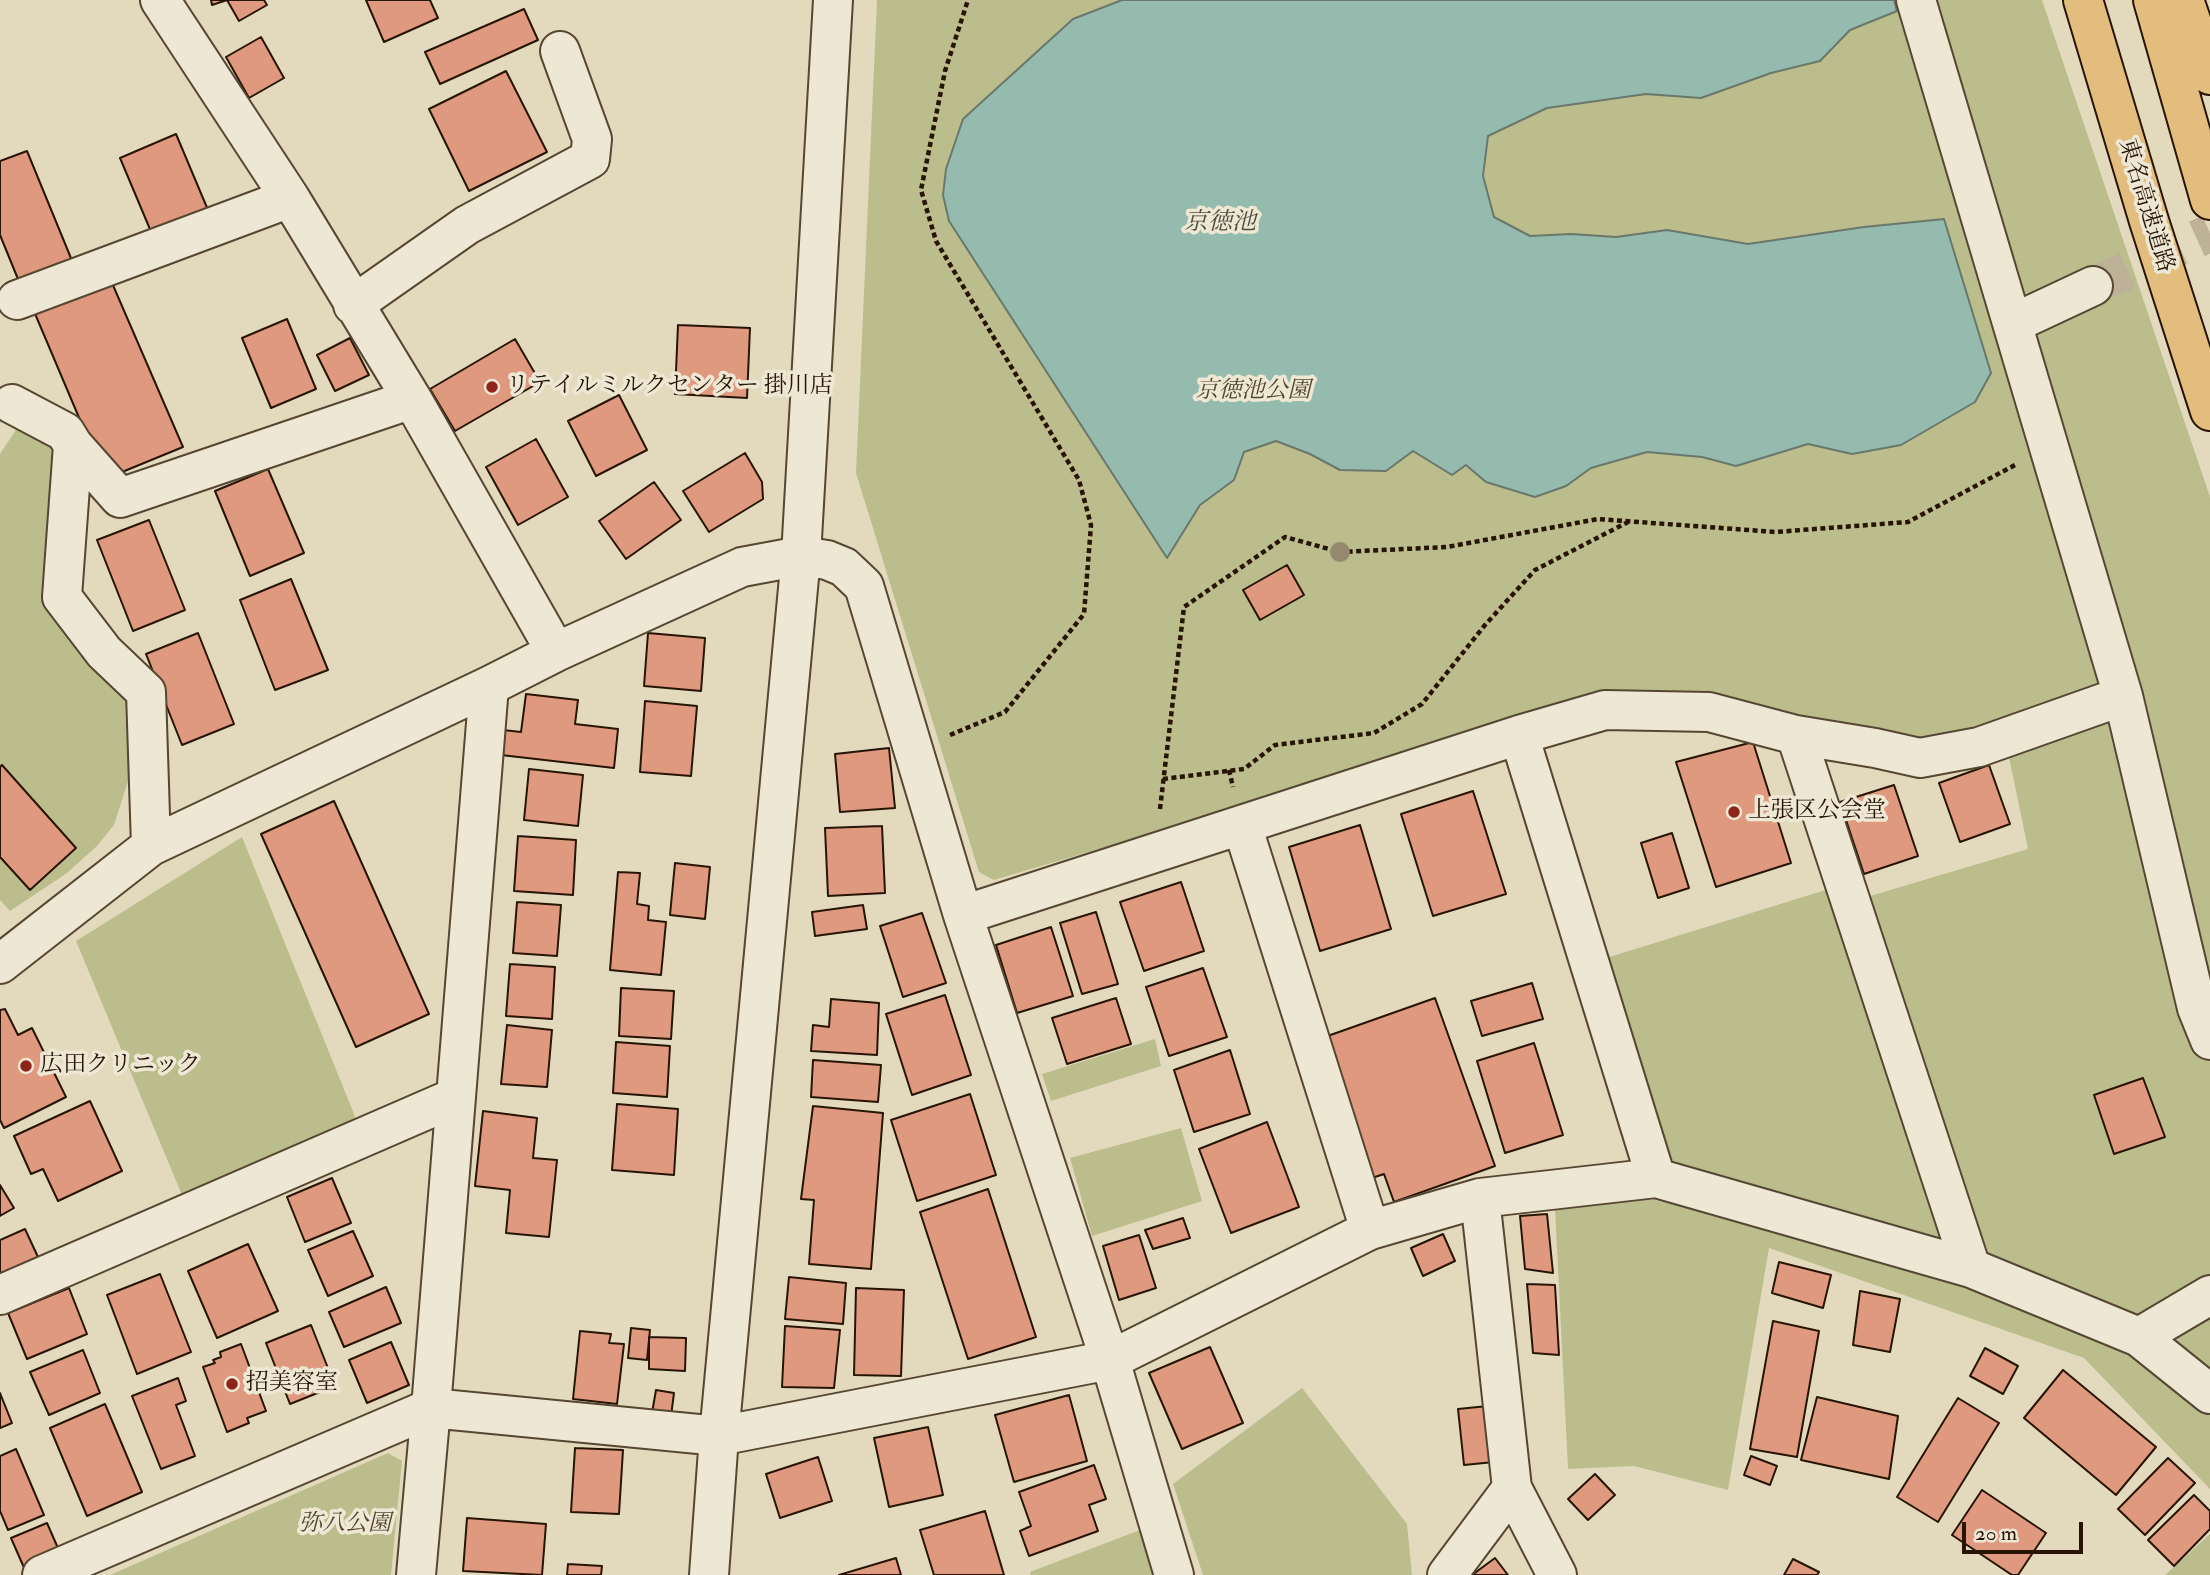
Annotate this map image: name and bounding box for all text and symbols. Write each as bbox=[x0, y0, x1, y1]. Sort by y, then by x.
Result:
street label: 東名高速道路 bbox=[2112, 136, 2178, 276]
water label: 京徳池 bbox=[1184, 210, 1256, 238]
place label: リテイルミルクセンター 掛川店 bbox=[506, 373, 833, 401]
park label: 京徳池公園 bbox=[1196, 378, 1310, 406]
marker: リテイルミルクセンター 掛川店 bbox=[484, 379, 500, 395]
place label: 上張区公会堂 bbox=[1748, 798, 1886, 826]
marker: 上張区公会堂 bbox=[1726, 804, 1742, 820]
place label: 広田クリニック bbox=[40, 1052, 201, 1080]
marker: 広田クリニック bbox=[18, 1058, 34, 1074]
place label: 招美容室 bbox=[246, 1370, 338, 1398]
marker: 招美容室 bbox=[224, 1376, 240, 1392]
scale bar bbox=[1965, 1508, 2086, 1552]
park label: 弥八公園 bbox=[299, 1511, 391, 1539]
text: 20 m bbox=[1975, 1520, 2017, 1547]

